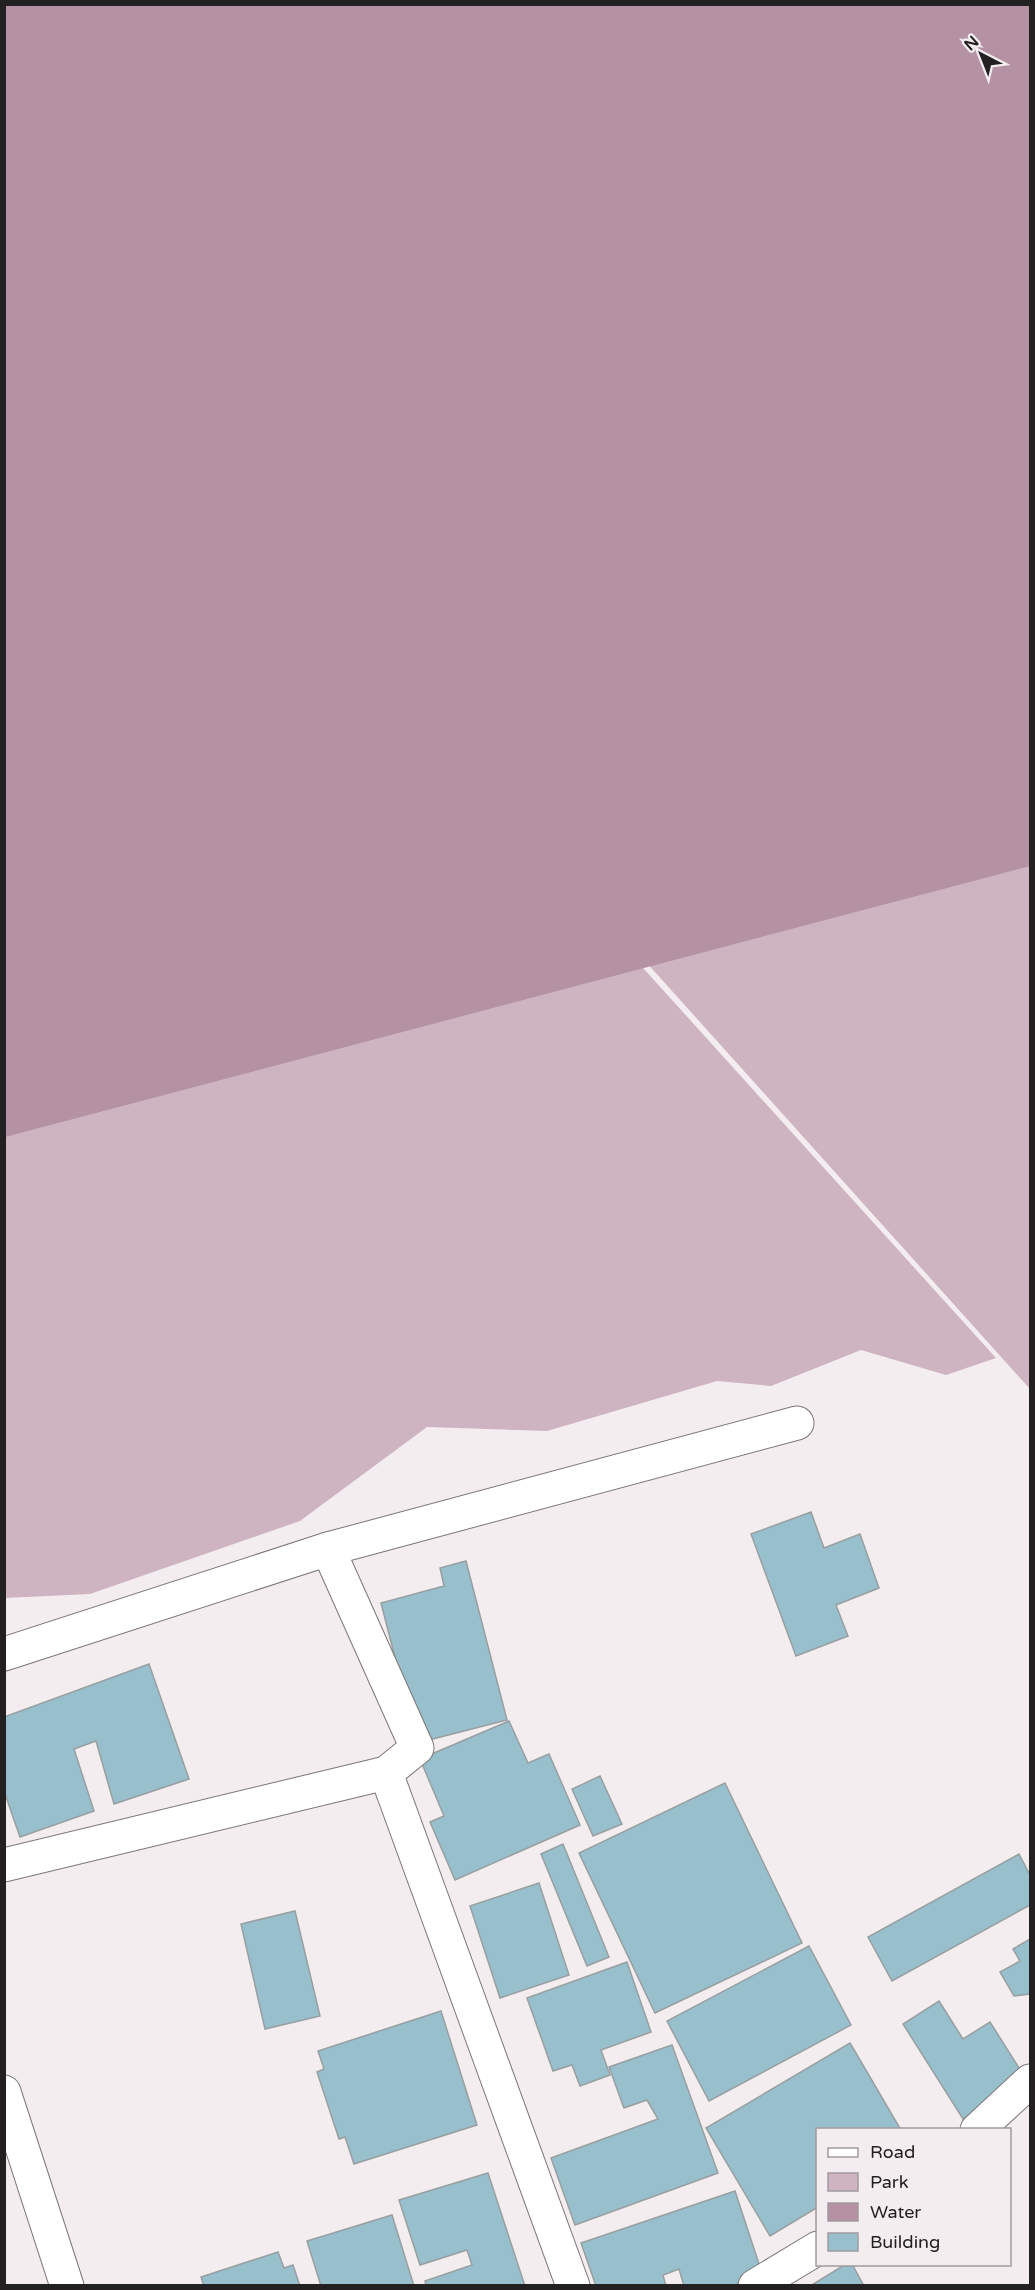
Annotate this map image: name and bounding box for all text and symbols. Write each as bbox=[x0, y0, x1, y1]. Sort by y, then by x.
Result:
north arrow bbox=[951, 24, 1011, 84]
text: N bbox=[960, 32, 983, 55]
legend bbox=[816, 2128, 1011, 2266]
text: Road bbox=[870, 2141, 915, 2163]
text: Park bbox=[870, 2171, 909, 2193]
text: Water bbox=[870, 2201, 921, 2223]
text: Building bbox=[870, 2231, 940, 2253]

